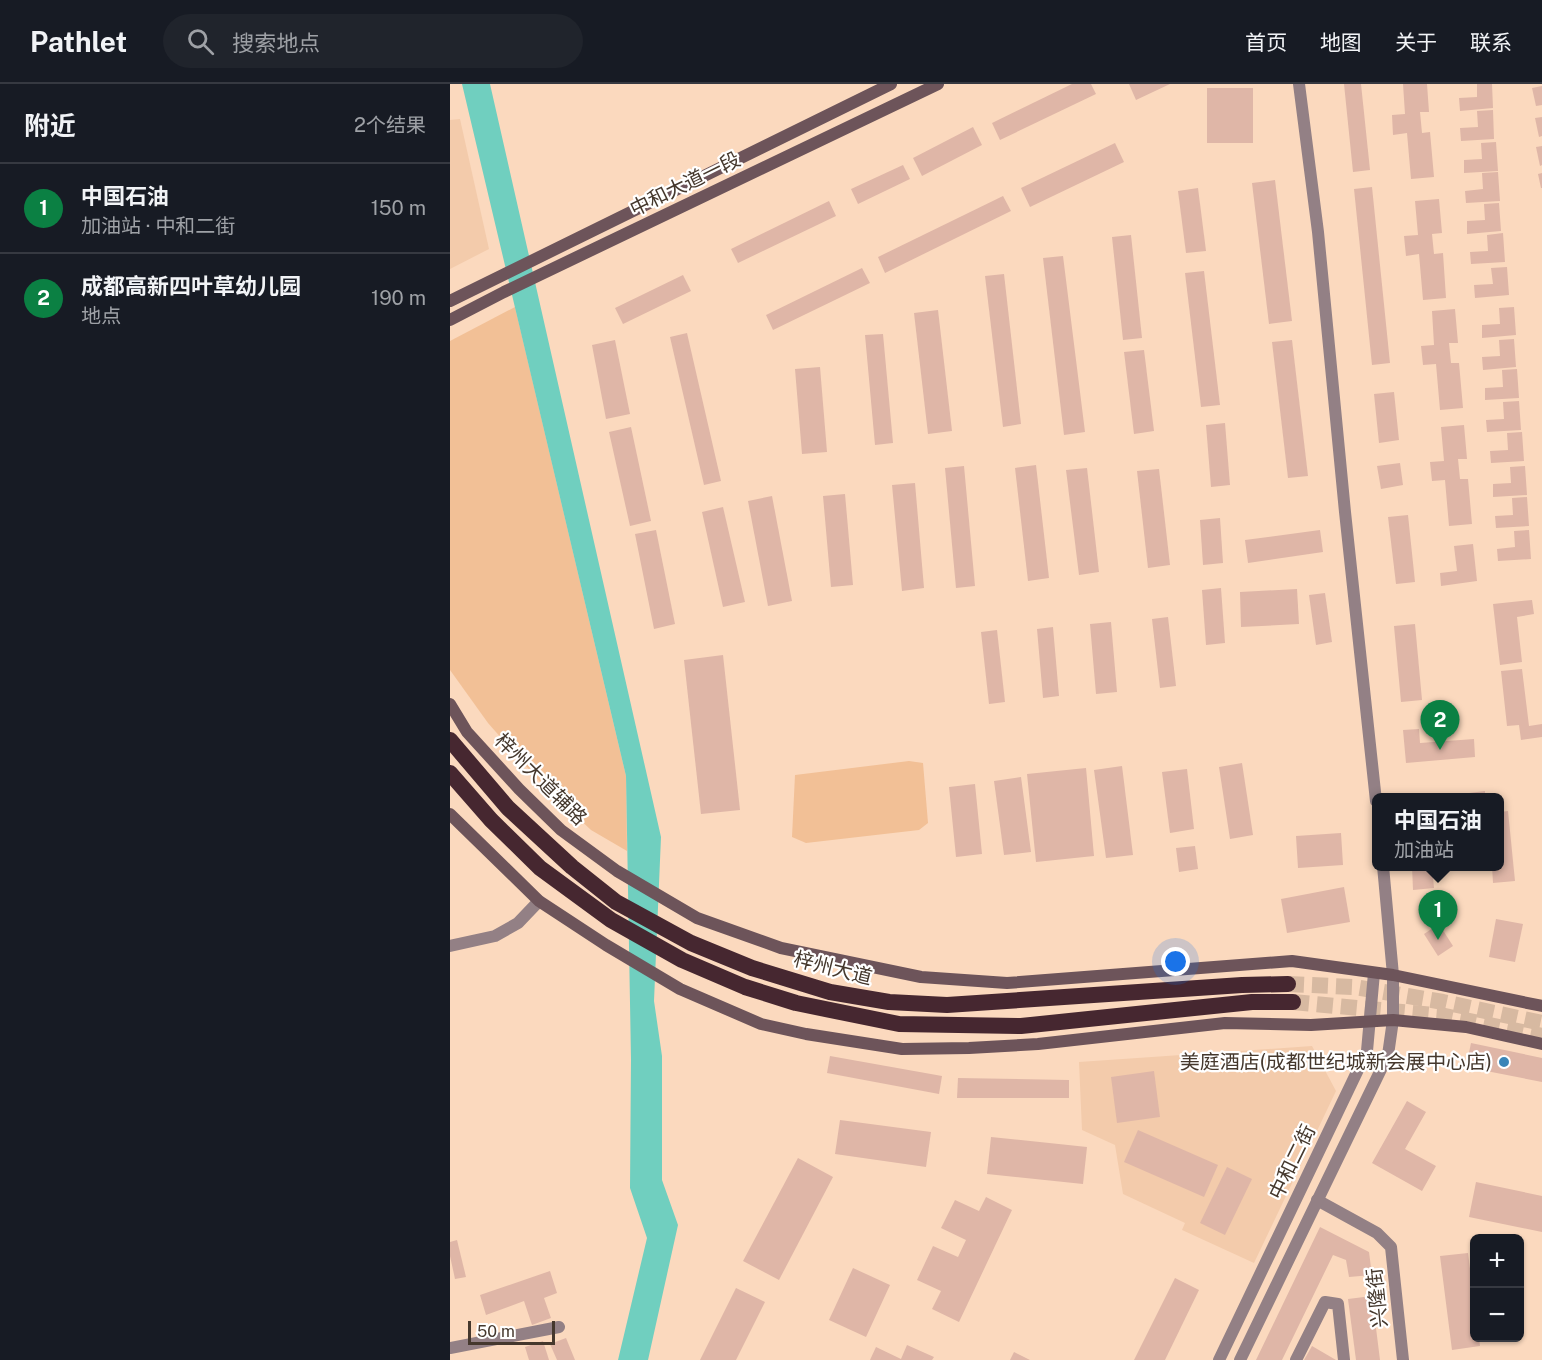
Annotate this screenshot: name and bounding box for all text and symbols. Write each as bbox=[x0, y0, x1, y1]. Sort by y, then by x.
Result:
search box bbox=[163, 14, 583, 68]
text: Pathlet bbox=[30, 25, 127, 58]
icon: search bbox=[184, 25, 217, 58]
text: 搜索地点 bbox=[232, 30, 320, 56]
text: 首页 bbox=[1245, 30, 1287, 55]
text: 地图 bbox=[1320, 30, 1362, 55]
text: 关于 bbox=[1395, 30, 1437, 55]
text: 联系 bbox=[1470, 30, 1512, 55]
text: 附近 bbox=[24, 110, 76, 141]
text: 2个结果 bbox=[354, 113, 426, 137]
street label: 中和大道一段 bbox=[626, 147, 744, 221]
text: 中国石油 bbox=[81, 183, 169, 209]
text: 1 bbox=[39, 196, 48, 220]
text: 150 m bbox=[371, 196, 426, 220]
text: 加油站 · 中和二街 bbox=[81, 214, 235, 238]
text: 成都高新四叶草幼儿园 bbox=[81, 273, 301, 299]
text: 2 bbox=[37, 286, 50, 310]
text: 190 m bbox=[371, 286, 426, 310]
text: 地点 bbox=[81, 304, 121, 328]
pin: 2 bbox=[1420, 700, 1460, 750]
street label: 梓州大道辅路 bbox=[490, 728, 592, 830]
popup bbox=[1372, 793, 1504, 871]
text: 中国石油 bbox=[1394, 807, 1482, 833]
text: 加油站 bbox=[1394, 838, 1454, 862]
pin: 1 bbox=[1418, 890, 1458, 940]
street label: 梓州大道 bbox=[791, 947, 875, 989]
your location bbox=[1161, 947, 1190, 976]
place label: 美庭酒店(成都世纪城新会展中心店) bbox=[1180, 1050, 1492, 1074]
marker: 美庭酒店(成都世纪城新会展中心店) bbox=[1497, 1055, 1511, 1069]
street label: 中和二街 bbox=[1264, 1121, 1320, 1203]
map controls bbox=[1470, 1234, 1524, 1342]
button: + bbox=[1470, 1234, 1524, 1288]
street label: 兴隆街 bbox=[1362, 1267, 1392, 1329]
button: − bbox=[1470, 1288, 1524, 1342]
scale bar bbox=[468, 1318, 555, 1346]
text: 50 m bbox=[477, 1322, 515, 1341]

